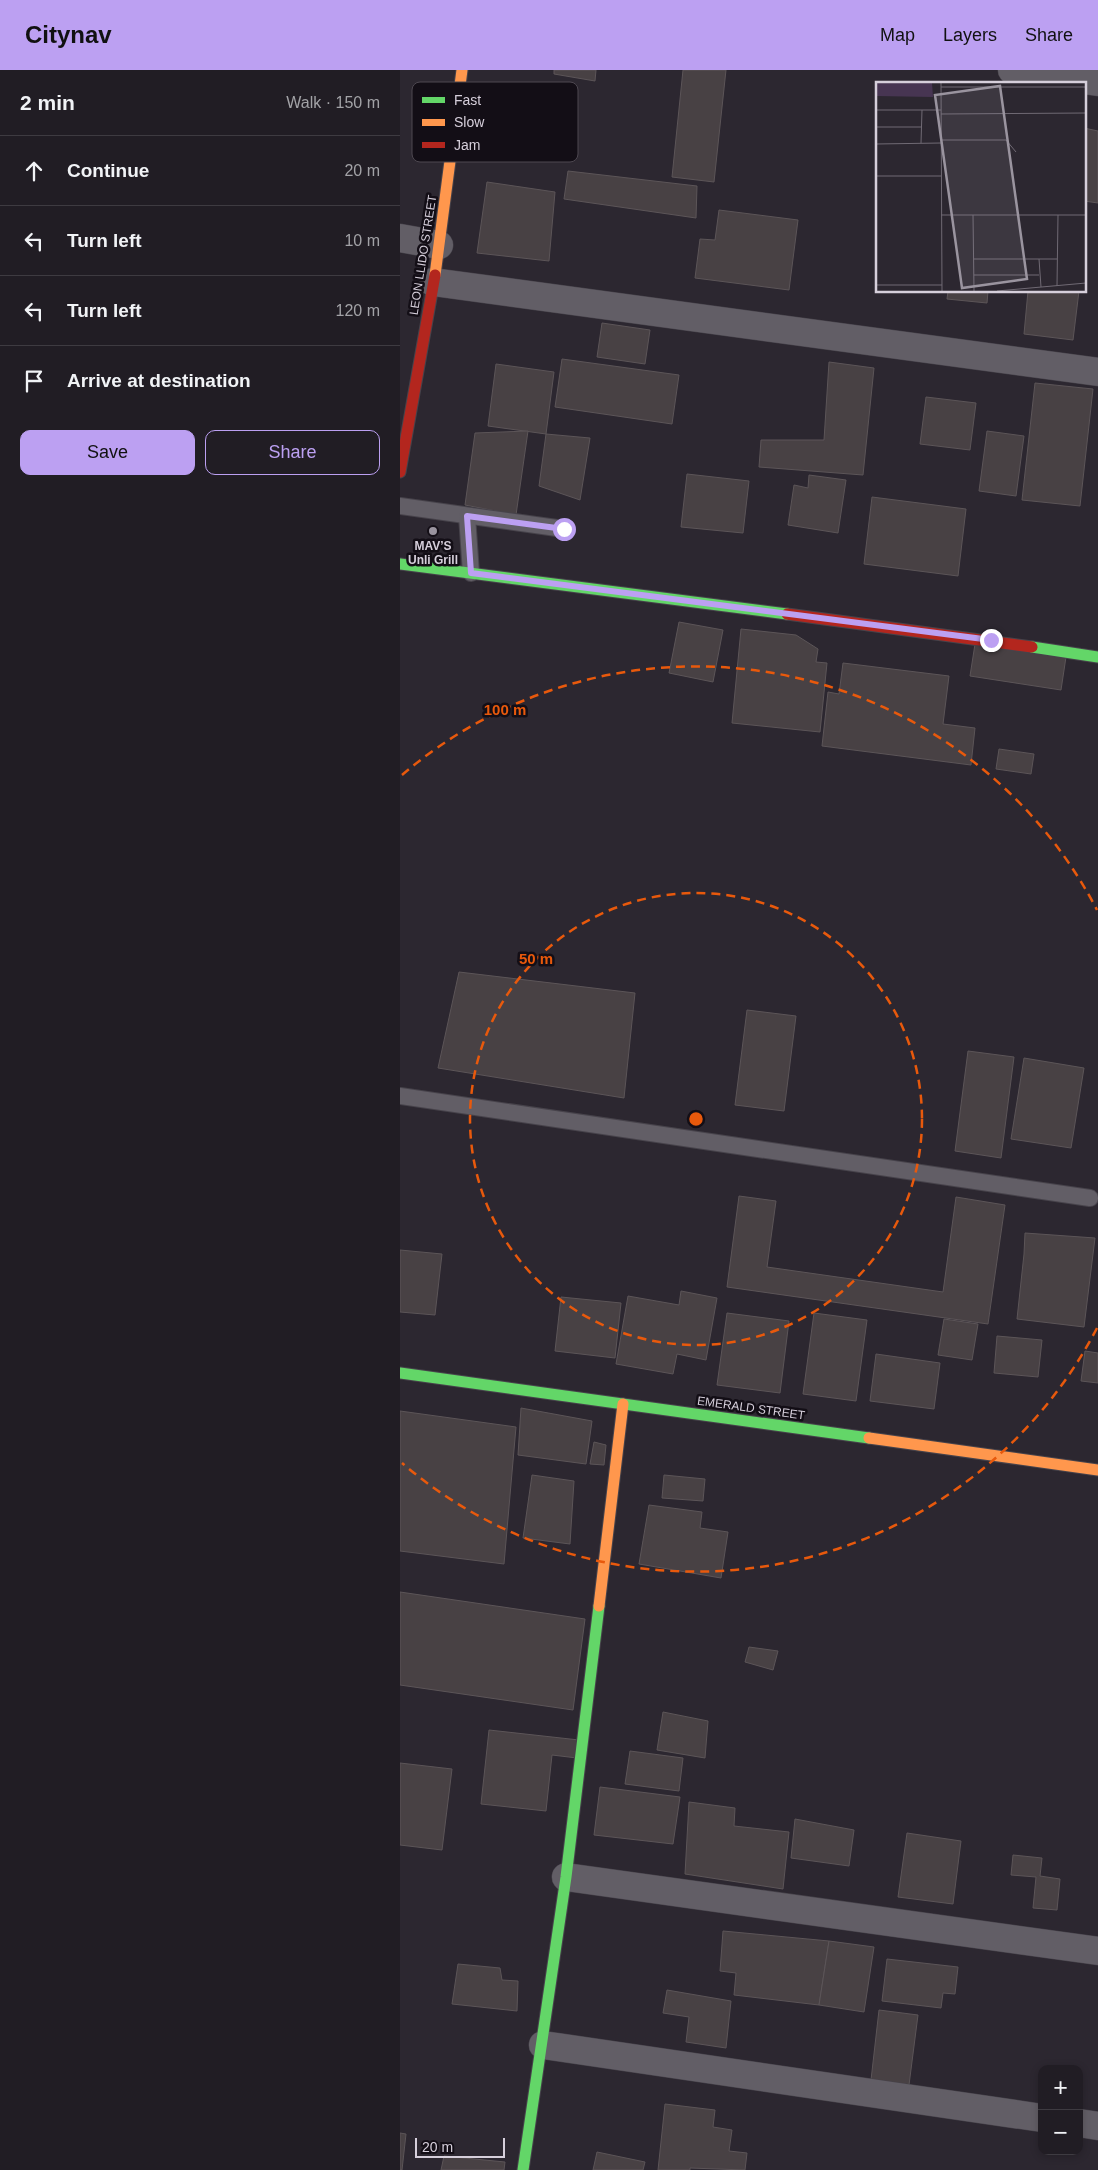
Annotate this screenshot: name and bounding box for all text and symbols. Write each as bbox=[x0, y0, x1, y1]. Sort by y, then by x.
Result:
text: Citynav bbox=[25, 21, 112, 48]
text: Map bbox=[880, 25, 915, 45]
text: Layers bbox=[943, 25, 997, 45]
text: Share bbox=[1025, 25, 1073, 45]
legend bbox=[412, 82, 578, 162]
inset map bbox=[876, 82, 1086, 292]
text: 2 min bbox=[20, 91, 75, 114]
text: Fast bbox=[454, 92, 481, 108]
text: Walk · 150 m bbox=[286, 94, 380, 111]
text: Slow bbox=[454, 114, 485, 130]
text: Jam bbox=[454, 137, 480, 153]
icon: ahead bbox=[20, 157, 48, 185]
text: Continue bbox=[67, 160, 149, 181]
text: 20 m bbox=[344, 162, 380, 179]
street label: LEON LLIDO STREET bbox=[407, 193, 440, 316]
icon: left bbox=[20, 227, 48, 255]
text: Turn left bbox=[67, 230, 142, 251]
text: 10 m bbox=[344, 232, 380, 249]
icon: left bbox=[20, 297, 48, 325]
text: Turn left bbox=[67, 300, 142, 321]
text: 120 m bbox=[336, 302, 380, 319]
icon: arrive bbox=[20, 367, 48, 395]
text: Arrive at destination bbox=[67, 370, 251, 391]
button: Save bbox=[20, 430, 195, 475]
button: Share bbox=[205, 430, 380, 475]
route start bbox=[553, 518, 576, 541]
marker: MAV’S Unli Grill bbox=[427, 525, 439, 537]
place label: MAV’S Unli Grill bbox=[408, 539, 458, 567]
route end bbox=[980, 629, 1003, 652]
text: 100 m bbox=[484, 701, 526, 718]
text: 50 m bbox=[519, 950, 553, 967]
centre of rings bbox=[687, 1110, 705, 1128]
street label: EMERALD STREET bbox=[696, 1394, 806, 1423]
map controls bbox=[1038, 2065, 1083, 2155]
button: + bbox=[1038, 2065, 1083, 2110]
button: − bbox=[1038, 2110, 1083, 2155]
scale bar bbox=[415, 2135, 505, 2158]
text: 20 m bbox=[422, 2139, 453, 2155]

